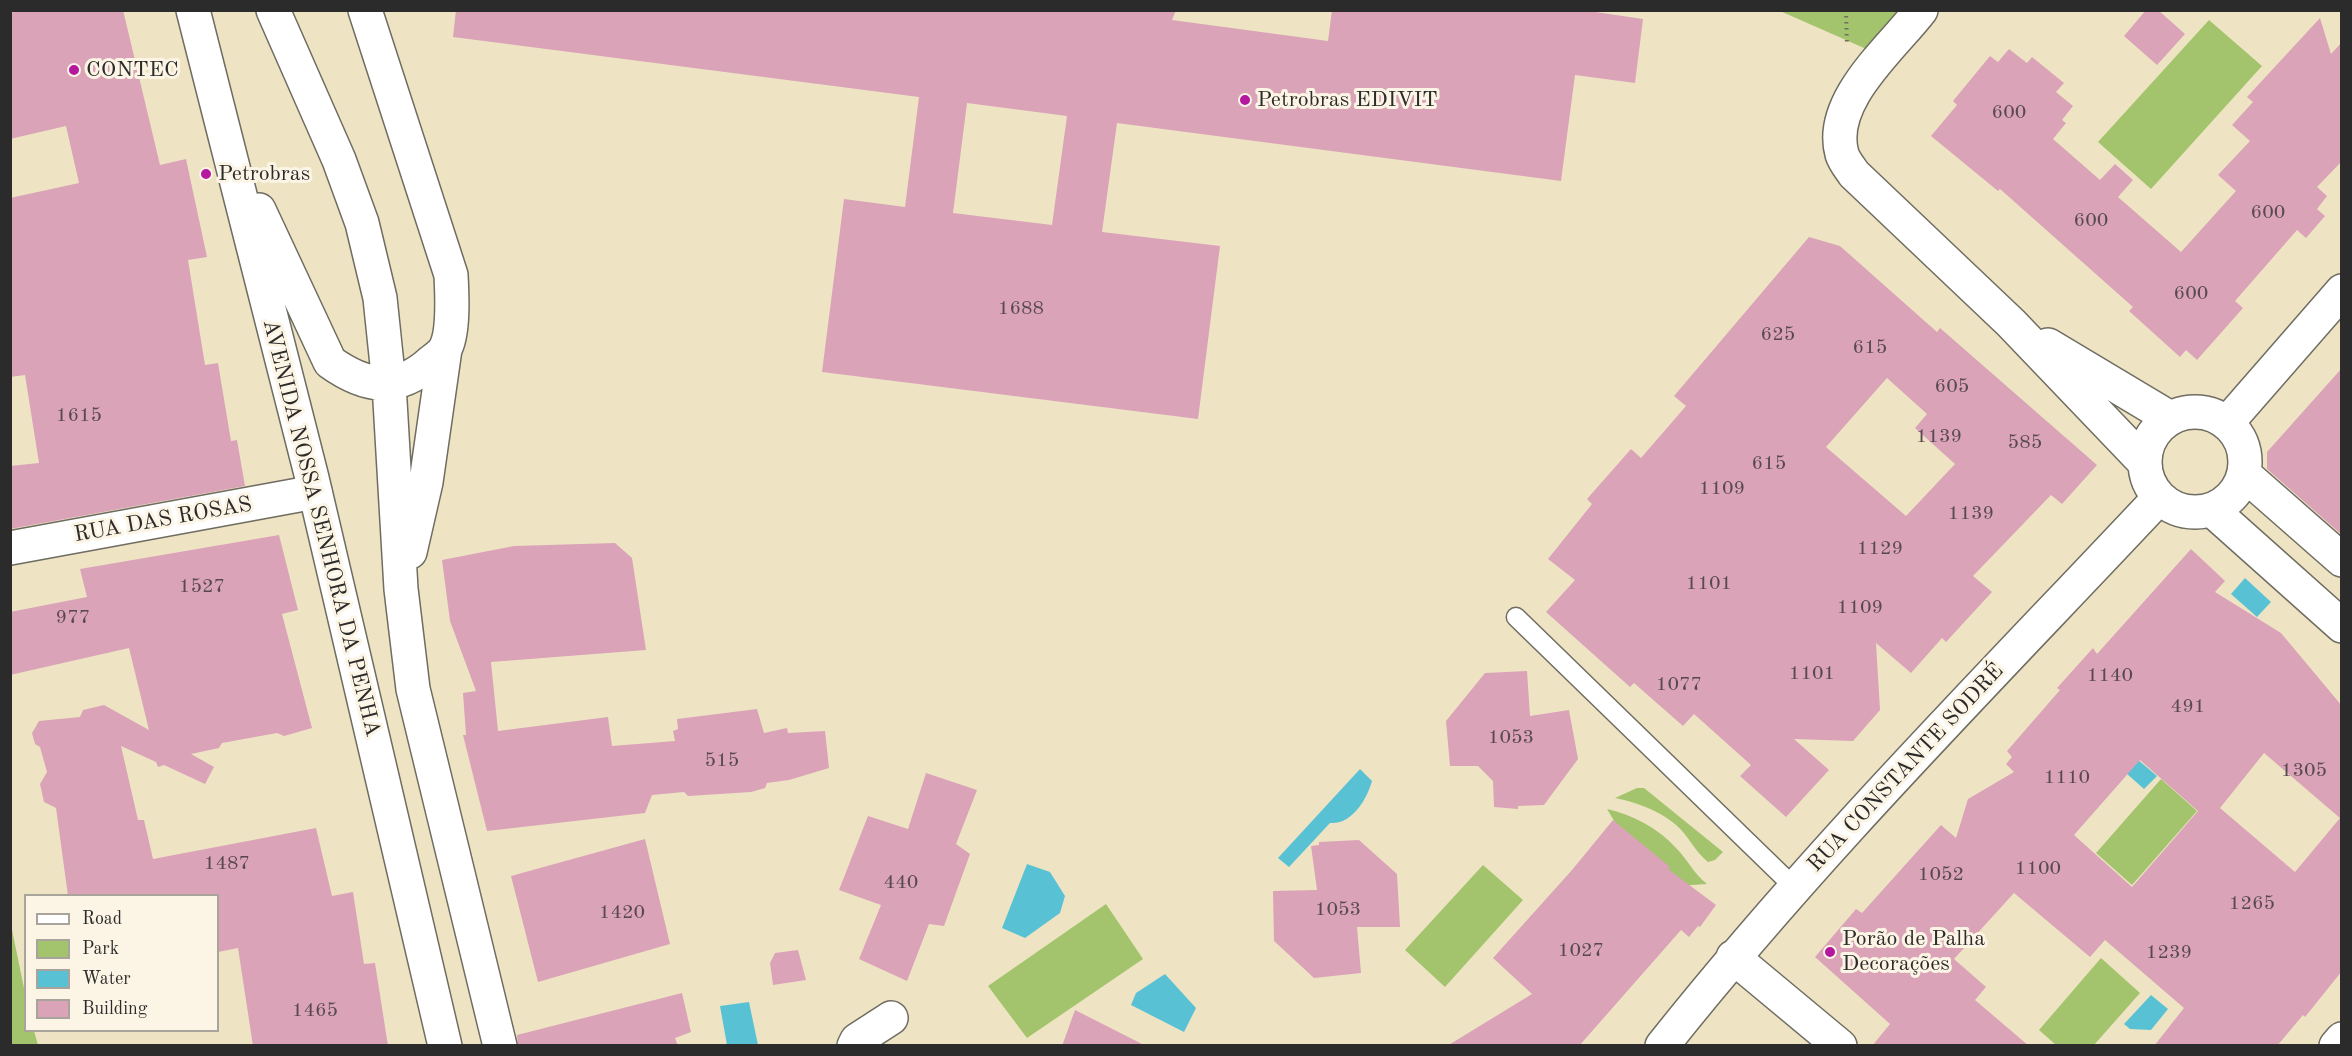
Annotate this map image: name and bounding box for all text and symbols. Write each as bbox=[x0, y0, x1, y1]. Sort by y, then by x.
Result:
place label: CONTEC bbox=[86, 57, 179, 83]
marker: CONTEC bbox=[67, 63, 81, 77]
place label: Petrobras EDIVIT bbox=[1257, 87, 1438, 113]
marker: Petrobras EDIVIT bbox=[1238, 93, 1252, 107]
house number: 600 bbox=[1992, 101, 2026, 125]
place label: Petrobras bbox=[218, 161, 310, 187]
marker: Petrobras bbox=[199, 167, 213, 181]
house number: 600 bbox=[2251, 201, 2285, 225]
house number: 600 bbox=[2074, 209, 2108, 233]
house number: 600 bbox=[2174, 282, 2208, 306]
house number: 1688 bbox=[998, 297, 1044, 321]
street label: AVENIDA NOSSA SENHORA DA PENHA bbox=[256, 317, 386, 739]
house number: 625 bbox=[1761, 323, 1795, 347]
house number: 615 bbox=[1853, 336, 1887, 360]
house number: 605 bbox=[1935, 375, 1969, 399]
house number: 1615 bbox=[56, 404, 102, 428]
house number: 1139 bbox=[1916, 425, 1962, 449]
house number: 585 bbox=[2008, 431, 2042, 455]
house number: 615 bbox=[1752, 452, 1786, 476]
house number: 1109 bbox=[1699, 477, 1745, 501]
street label: RUA DAS ROSAS bbox=[72, 491, 254, 549]
house number: 1139 bbox=[1948, 502, 1994, 526]
house number: 1129 bbox=[1857, 537, 1903, 561]
house number: 1101 bbox=[1686, 572, 1732, 596]
house number: 1527 bbox=[179, 575, 225, 599]
house number: 1109 bbox=[1837, 596, 1883, 620]
house number: 977 bbox=[56, 606, 90, 630]
street label: RUA CONSTANTE SODRÉ bbox=[1802, 658, 2010, 878]
house number: 1101 bbox=[1789, 662, 1835, 686]
house number: 1140 bbox=[2087, 664, 2133, 688]
house number: 1077 bbox=[1656, 673, 1702, 697]
house number: 491 bbox=[2171, 695, 2205, 719]
house number: 1053 bbox=[1488, 726, 1534, 750]
house number: 515 bbox=[705, 749, 739, 773]
house number: 1305 bbox=[2281, 759, 2327, 783]
house number: 1110 bbox=[2044, 766, 2090, 790]
house number: 1487 bbox=[204, 852, 250, 876]
house number: 1100 bbox=[2015, 857, 2061, 881]
house number: 1052 bbox=[1918, 863, 1964, 887]
house number: 440 bbox=[884, 871, 918, 895]
house number: 1265 bbox=[2229, 892, 2275, 916]
legend bbox=[24, 894, 219, 1032]
house number: 1053 bbox=[1315, 898, 1361, 922]
house number: 1420 bbox=[599, 901, 645, 925]
text: Road bbox=[82, 910, 122, 928]
place label: Porão de Palha Decorações bbox=[1842, 926, 1985, 978]
house number: 1027 bbox=[1558, 939, 1604, 963]
text: Park bbox=[82, 940, 119, 958]
house number: 1239 bbox=[2146, 941, 2192, 965]
marker: Porão de Palha Decorações bbox=[1823, 945, 1837, 959]
text: Water bbox=[82, 970, 131, 988]
house number: 1465 bbox=[292, 999, 338, 1023]
text: Building bbox=[82, 1000, 147, 1018]

